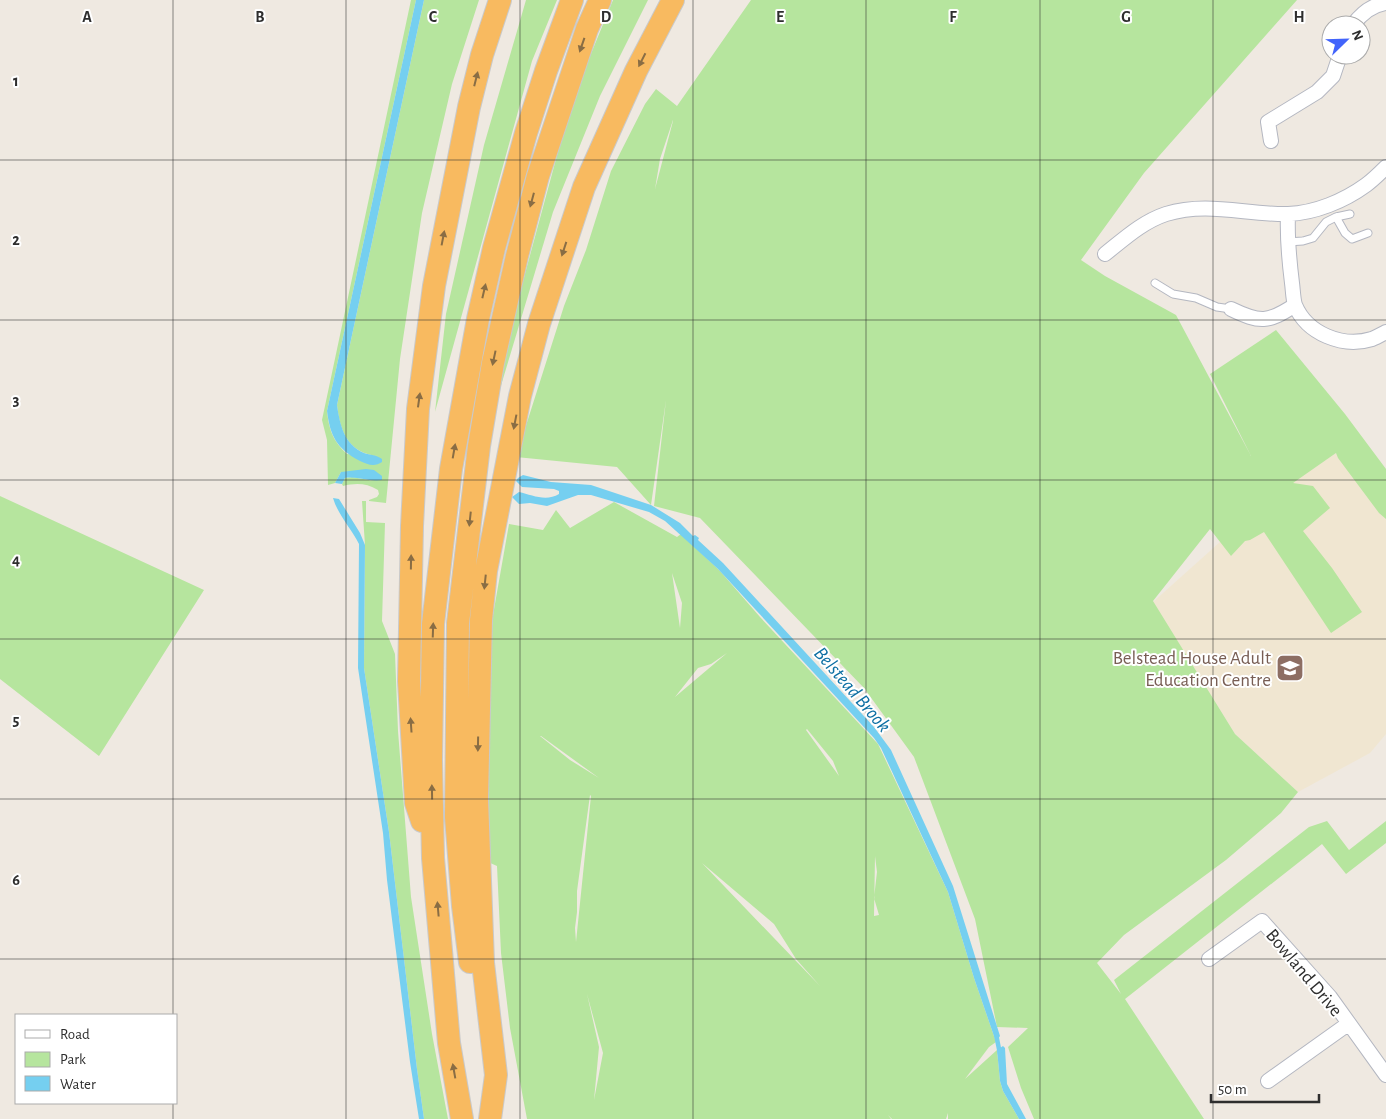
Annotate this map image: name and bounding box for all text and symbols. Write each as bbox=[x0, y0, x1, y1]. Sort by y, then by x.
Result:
text: A bbox=[82, 9, 92, 25]
text: B bbox=[255, 9, 265, 25]
text: C bbox=[429, 9, 438, 25]
text: D bbox=[601, 9, 612, 25]
text: E bbox=[776, 9, 784, 25]
text: F bbox=[949, 9, 957, 25]
text: G bbox=[1121, 9, 1131, 25]
text: H bbox=[1293, 9, 1305, 25]
north arrow bbox=[1321, 15, 1371, 65]
text: N bbox=[1349, 28, 1365, 43]
one-way arrow bbox=[578, 38, 585, 53]
one-way arrow bbox=[638, 53, 646, 68]
one-way arrow bbox=[472, 71, 480, 86]
text: 1 bbox=[13, 73, 19, 89]
one-way arrow bbox=[528, 192, 536, 207]
one-way arrow bbox=[440, 230, 448, 246]
text: 2 bbox=[12, 232, 20, 248]
one-way arrow bbox=[559, 242, 567, 257]
one-way arrow bbox=[480, 284, 488, 299]
one-way arrow bbox=[490, 350, 498, 366]
text: 3 bbox=[13, 392, 20, 408]
one-way arrow bbox=[415, 392, 423, 408]
one-way arrow bbox=[510, 415, 518, 431]
one-way arrow bbox=[450, 442, 458, 458]
one-way arrow bbox=[466, 511, 474, 527]
text: 4 bbox=[12, 552, 20, 568]
one-way arrow bbox=[407, 554, 415, 570]
one-way arrow bbox=[480, 574, 488, 590]
one-way arrow bbox=[430, 621, 438, 637]
water label: Belstead Brook bbox=[810, 643, 894, 736]
place label: Belstead House Adult Education Centre bbox=[1113, 649, 1271, 690]
school or university icon: Belstead House Adult Education Centre bbox=[1275, 653, 1305, 683]
text: 5 bbox=[13, 712, 20, 728]
one-way arrow bbox=[407, 716, 415, 732]
one-way arrow bbox=[474, 737, 482, 753]
one-way arrow bbox=[427, 784, 435, 800]
text: 6 bbox=[12, 872, 20, 888]
one-way arrow bbox=[433, 901, 441, 917]
street label: Bowland Drive bbox=[1262, 926, 1346, 1020]
legend bbox=[15, 1014, 178, 1104]
text: Road bbox=[60, 1027, 90, 1042]
text: Park bbox=[60, 1052, 86, 1067]
one-way arrow bbox=[449, 1063, 457, 1079]
scale bar bbox=[1211, 1072, 1318, 1104]
text: Water bbox=[60, 1077, 96, 1092]
text: 50 m bbox=[1218, 1082, 1247, 1097]

